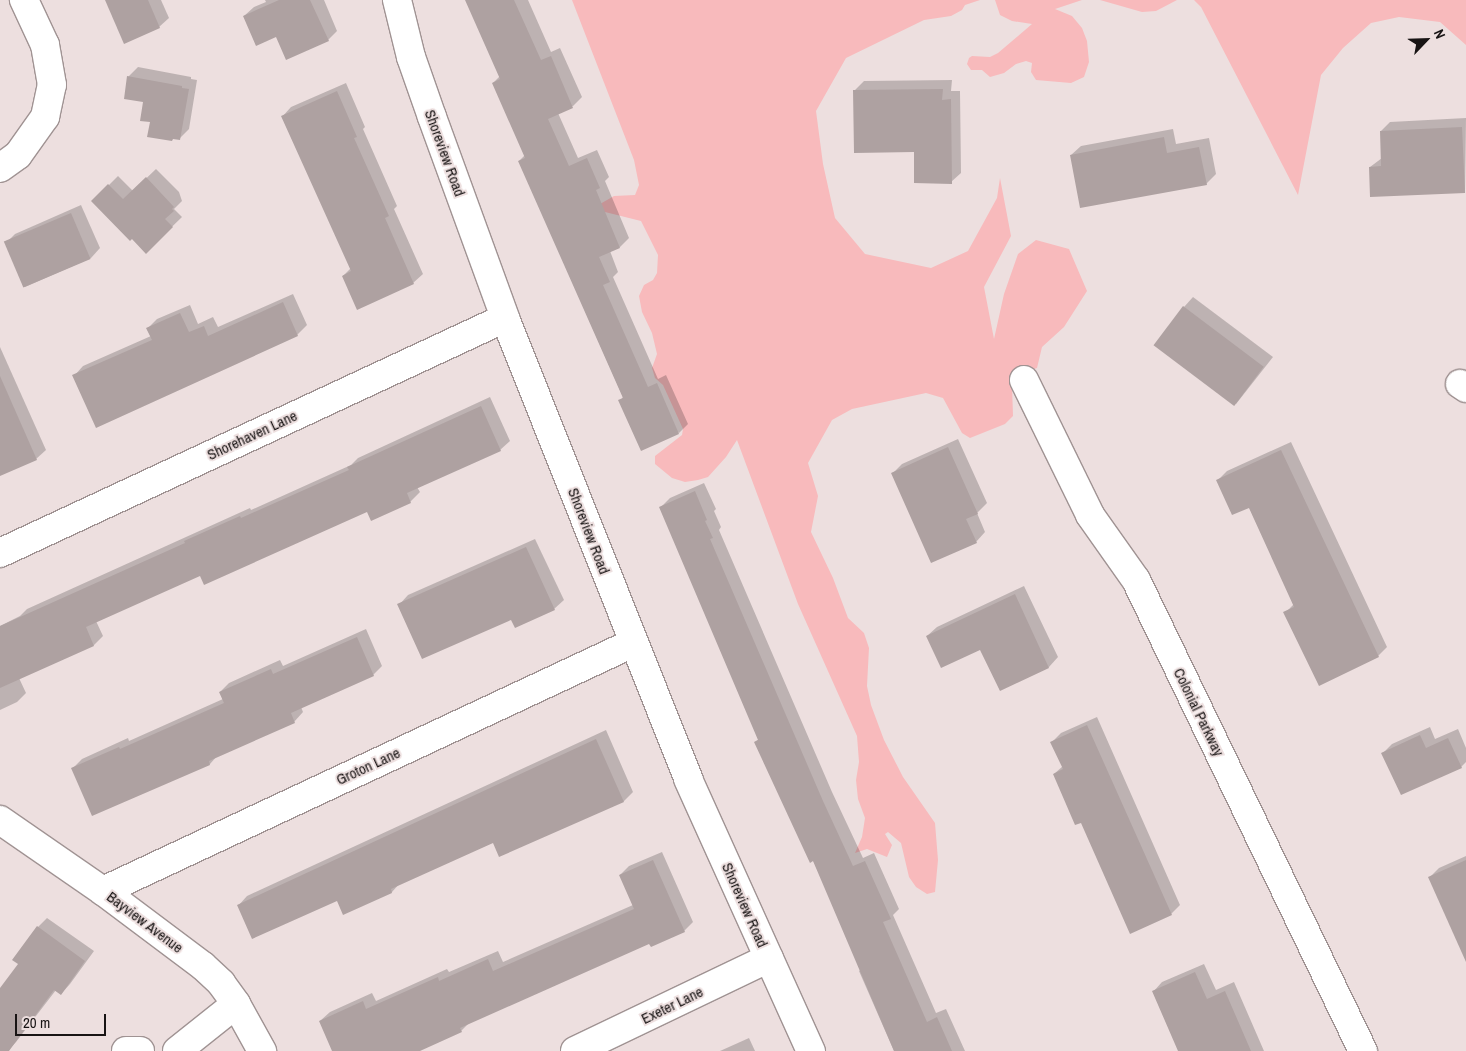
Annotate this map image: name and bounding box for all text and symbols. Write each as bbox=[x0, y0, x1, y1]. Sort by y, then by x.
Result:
north arrow bbox=[1401, 15, 1451, 65]
text: N bbox=[1430, 26, 1450, 41]
street label: Shoreview Road bbox=[421, 107, 469, 199]
street label: Shorehaven Lane bbox=[204, 406, 300, 464]
street label: Shoreview Road bbox=[564, 485, 614, 577]
street label: Colonial Parkway bbox=[1170, 665, 1228, 759]
street label: Groton Lane bbox=[333, 743, 403, 789]
street label: Shoreview Road bbox=[718, 860, 772, 950]
street label: Bayview Avenue bbox=[103, 887, 187, 957]
street label: Exeter Lane bbox=[638, 982, 706, 1028]
scale bar bbox=[18, 1004, 109, 1036]
text: 20 m bbox=[23, 1012, 50, 1033]

